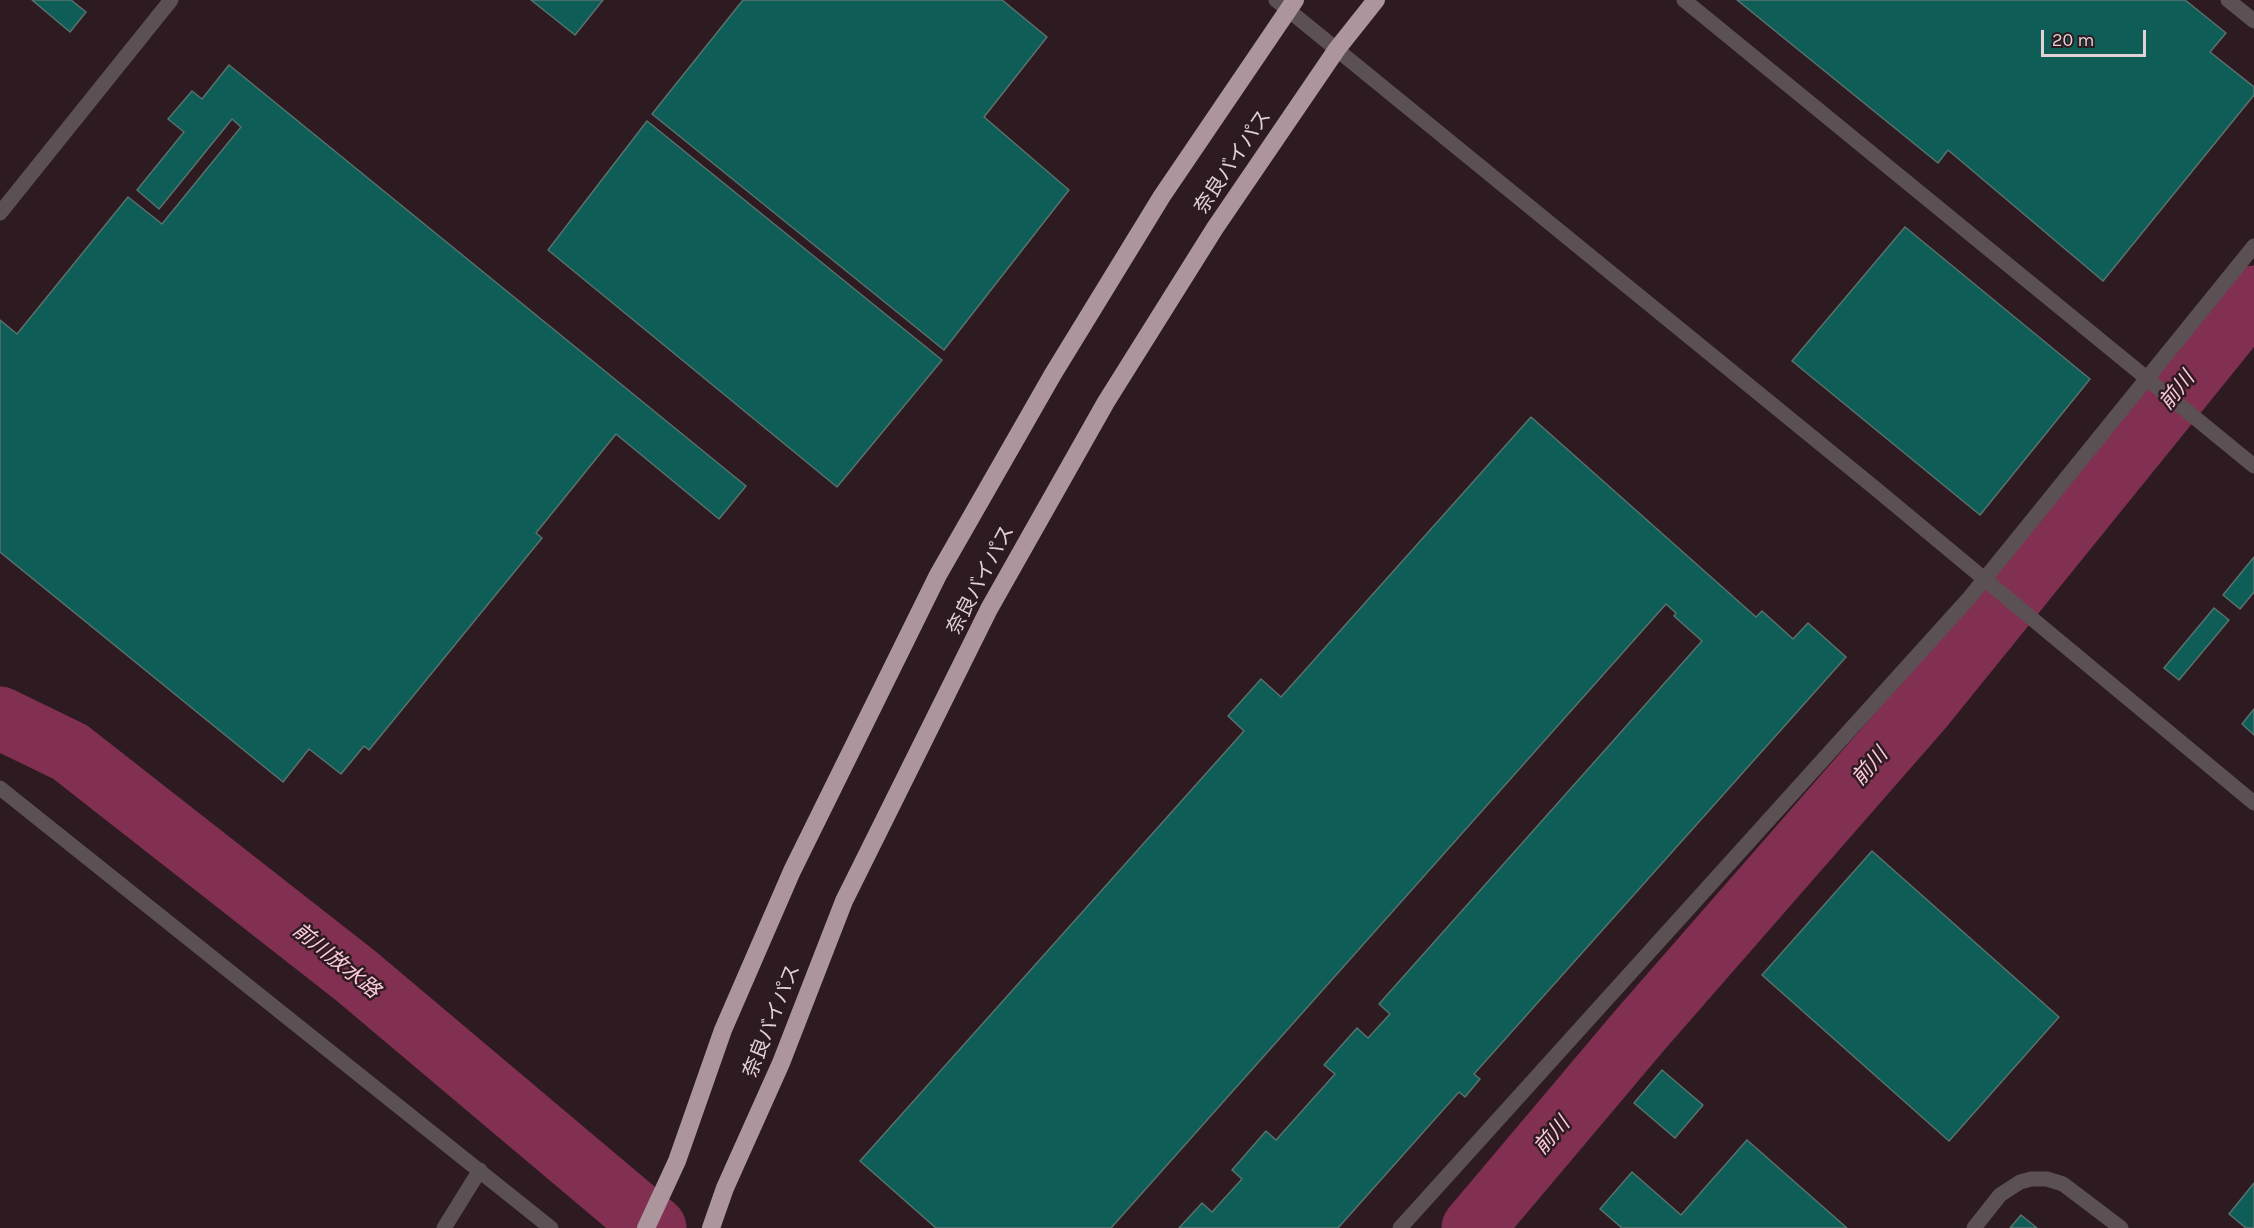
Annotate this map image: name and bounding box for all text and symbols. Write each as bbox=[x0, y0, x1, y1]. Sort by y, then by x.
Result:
scale bar bbox=[2044, 18, 2149, 56]
text: 20 m bbox=[2052, 29, 2094, 51]
street label: 奈良バイパス bbox=[1190, 106, 1276, 218]
water label: 前川 bbox=[2154, 367, 2200, 415]
street label: 奈良バイパス bbox=[942, 521, 1020, 639]
water label: 前川 bbox=[1847, 743, 1893, 791]
water label: 前川放水路 bbox=[287, 918, 385, 1004]
street label: 奈良バイパス bbox=[738, 961, 806, 1081]
water label: 前川 bbox=[1529, 1112, 1575, 1160]

